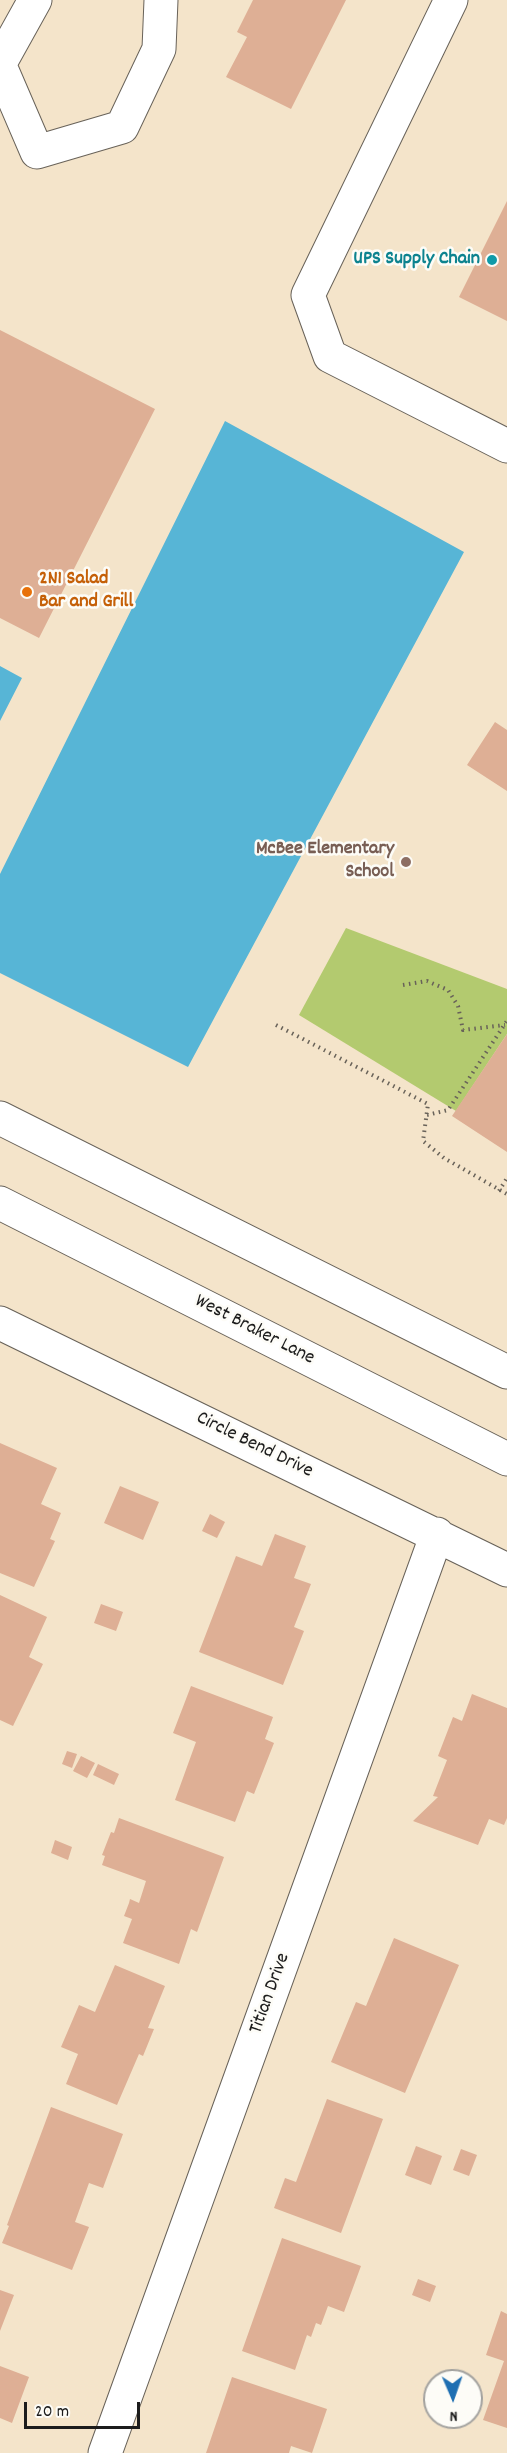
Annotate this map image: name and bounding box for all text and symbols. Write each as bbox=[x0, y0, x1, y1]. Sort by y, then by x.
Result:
place label: UPS Supply Chain bbox=[353, 248, 480, 272]
marker: UPS Supply Chain bbox=[485, 253, 499, 267]
place label: 2N1 Salad Bar and Grill bbox=[39, 568, 133, 615]
marker: 2N1 Salad Bar and Grill bbox=[20, 585, 34, 599]
place label: McBee Elementary School bbox=[256, 838, 394, 885]
marker: McBee Elementary School bbox=[399, 855, 413, 869]
street label: West Braker Lane bbox=[190, 1290, 318, 1372]
street label: Circle Bend Drive bbox=[192, 1407, 316, 1485]
street label: Titian Drive bbox=[245, 1950, 297, 2038]
north arrow bbox=[423, 2369, 483, 2429]
scale bar bbox=[27, 2390, 142, 2428]
text: 20 m bbox=[35, 2400, 69, 2425]
text: N bbox=[449, 2404, 458, 2427]

